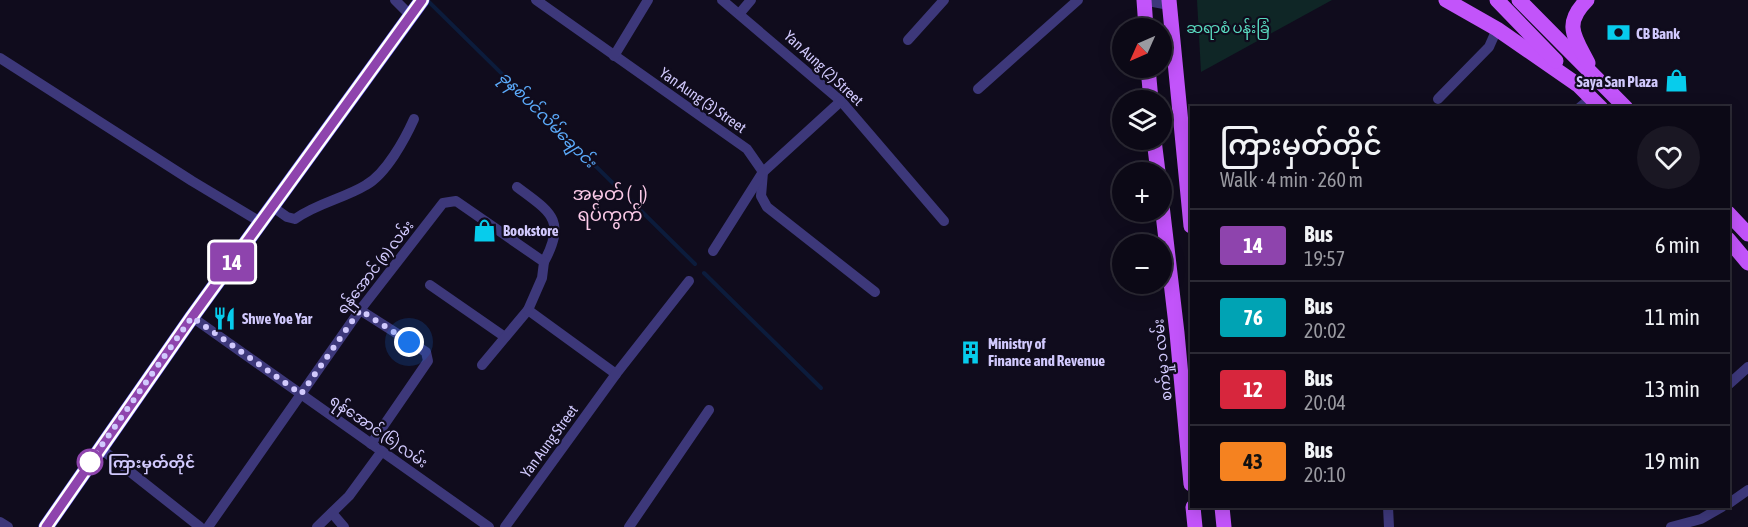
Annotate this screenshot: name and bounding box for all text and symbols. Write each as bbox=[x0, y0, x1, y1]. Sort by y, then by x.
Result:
north arrow bbox=[1112, 18, 1172, 78]
map controls bbox=[1112, 18, 1172, 294]
park label: ဆရာစံ ပန်းခြံ bbox=[1186, 18, 1270, 40]
bank icon: CB Bank bbox=[1605, 20, 1631, 46]
place label: CB Bank bbox=[1636, 25, 1680, 42]
street label: Yan Aung (2) Street bbox=[781, 27, 867, 109]
street label: Yan Aung (3) Street bbox=[656, 64, 750, 136]
water label: ခုနစ်ပင်လိမ်ချောင်း bbox=[493, 66, 602, 175]
shop icon: Saya San Plaza bbox=[1663, 68, 1689, 94]
place label: Saya San Plaza bbox=[1576, 73, 1658, 90]
button: layers bbox=[1112, 90, 1172, 150]
button: heart bbox=[1637, 126, 1700, 189]
text: ကြားမှတ်တိုင် bbox=[1220, 129, 1382, 161]
button: + bbox=[1112, 162, 1172, 222]
text: Walk · 4 min · 260 m bbox=[1220, 168, 1363, 191]
district label: အမှတ် (၂) ရပ်ကွက် bbox=[573, 181, 647, 230]
street label: ရန်အောင် (၈) လမ်း bbox=[332, 216, 420, 320]
shop icon: Bookstore bbox=[472, 217, 498, 243]
text: Bus bbox=[1304, 221, 1333, 247]
place label: Bookstore bbox=[503, 222, 559, 239]
text: 6 min bbox=[1655, 232, 1700, 258]
text: 14 bbox=[1243, 233, 1263, 257]
button: − bbox=[1112, 234, 1172, 294]
line badge: 14 bbox=[205, 242, 259, 282]
text: 19:57 bbox=[1304, 247, 1345, 270]
text: 14 bbox=[222, 250, 242, 274]
text: Bus bbox=[1304, 293, 1333, 319]
text: 11 min bbox=[1645, 304, 1700, 330]
restaurant icon: Shwe Yoe Yar bbox=[211, 305, 237, 331]
text: 76 bbox=[1243, 305, 1263, 329]
place label: Shwe Yoe Yar bbox=[242, 310, 313, 327]
street label: စက်မှု ၁ လမ်း bbox=[1148, 318, 1179, 402]
text: 20:02 bbox=[1304, 319, 1346, 342]
your location bbox=[394, 327, 424, 357]
place label: Ministry of Finance and Revenue bbox=[988, 335, 1105, 369]
building icon: Ministry of Finance and Revenue bbox=[957, 339, 983, 365]
text: Bus bbox=[1304, 365, 1333, 391]
text: 13 min bbox=[1645, 376, 1700, 402]
text: 12 bbox=[1243, 377, 1263, 401]
street label: ရန်အောင် (၆) လမ်း bbox=[325, 390, 432, 474]
text: 20:04 bbox=[1304, 391, 1346, 414]
street label: Yan Aung Street bbox=[517, 401, 581, 481]
text: Bus bbox=[1304, 437, 1333, 463]
text: 19 min bbox=[1645, 448, 1700, 474]
marker: ကြားမှတ်တိုင် bbox=[77, 449, 103, 475]
text: 43 bbox=[1243, 449, 1263, 473]
place label: ကြားမှတ်တိုင် bbox=[108, 453, 195, 475]
text: 20:10 bbox=[1304, 463, 1346, 486]

